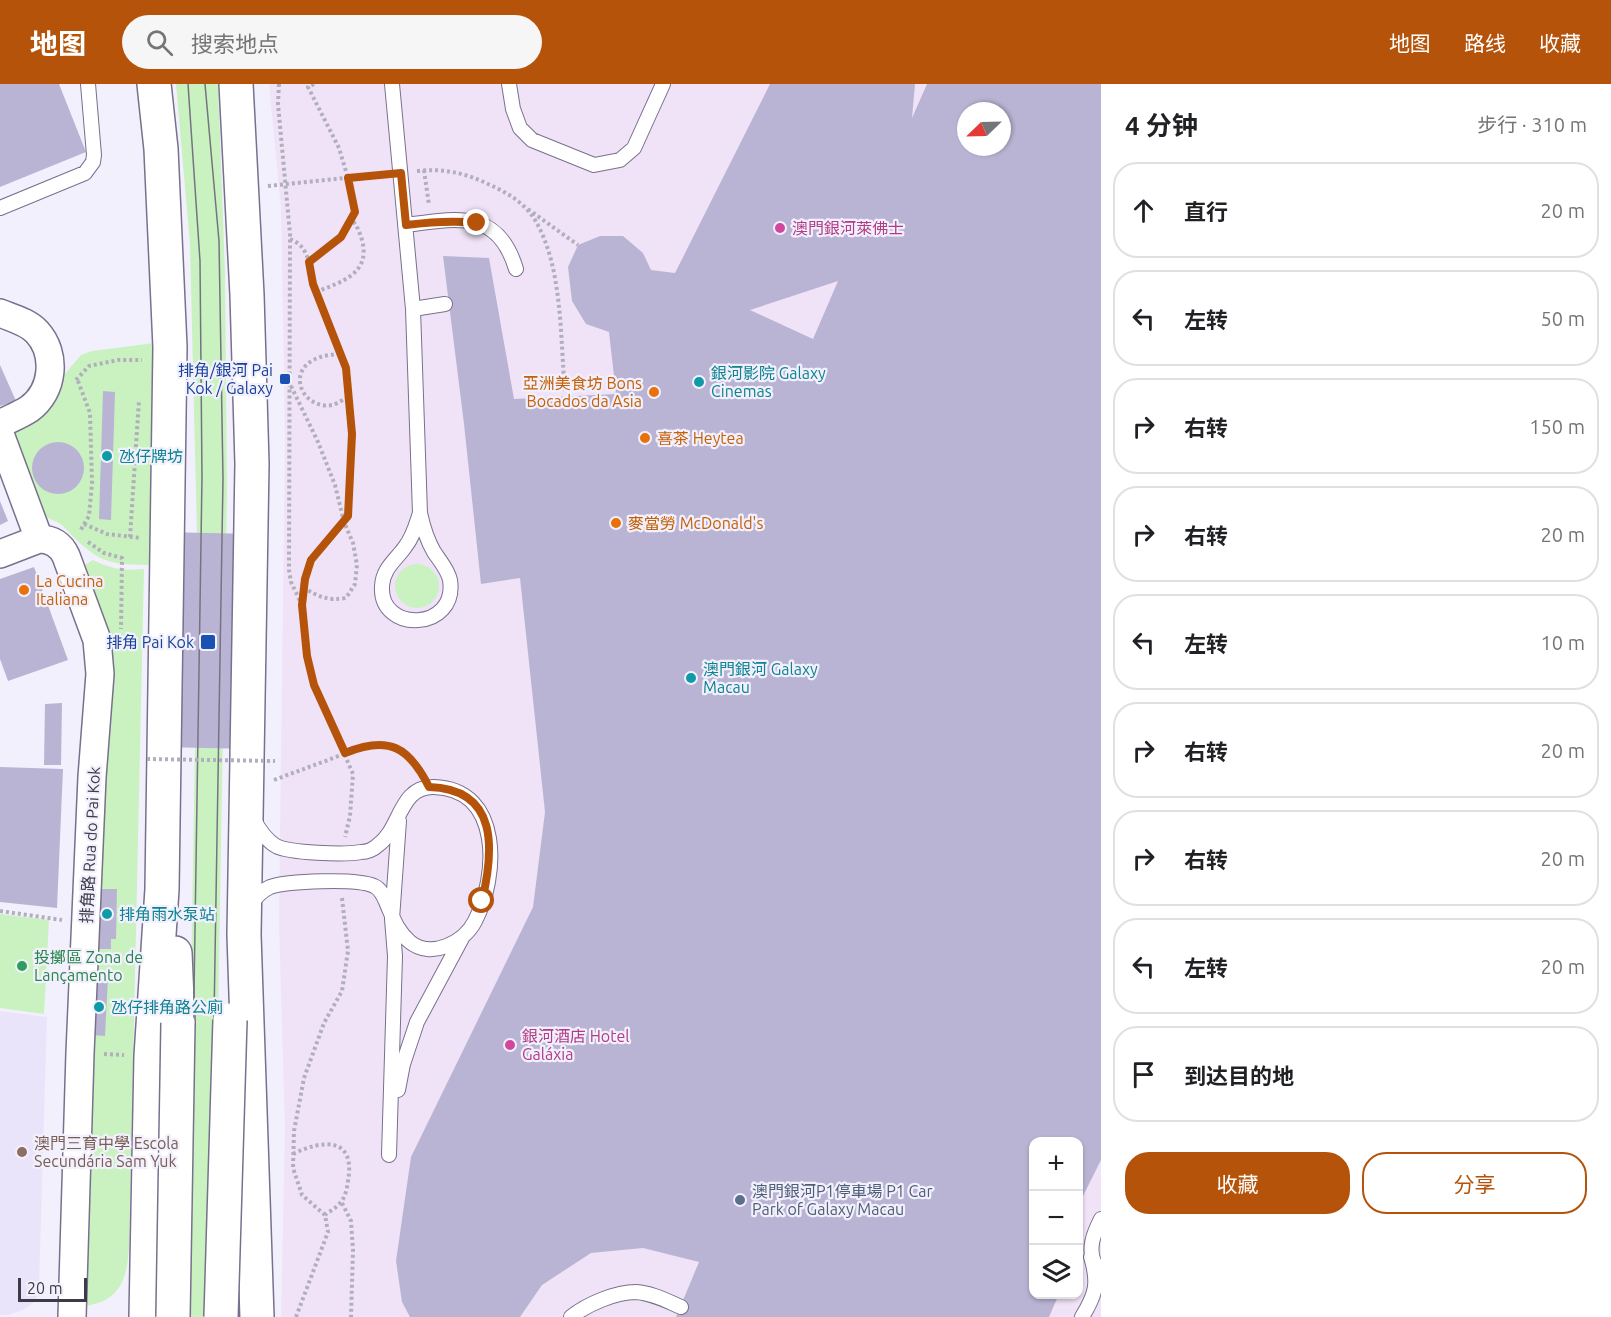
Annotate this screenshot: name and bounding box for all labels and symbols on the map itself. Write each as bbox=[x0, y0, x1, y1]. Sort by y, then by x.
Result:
north arrow bbox=[957, 102, 1011, 156]
route end bbox=[463, 209, 489, 235]
place label: 澳門銀河萊佛士 bbox=[792, 219, 904, 237]
marker: 澳門銀河萊佛士 bbox=[773, 221, 787, 235]
place label: 排角/銀河 Pai Kok / Galaxy bbox=[178, 361, 273, 397]
place label: 銀河影院 Galaxy Cinemas bbox=[711, 364, 826, 400]
marker: 排角/銀河 Pai Kok / Galaxy bbox=[278, 372, 292, 386]
place label: 亞洲美食坊 Bons Bocados da Asia bbox=[523, 374, 642, 410]
marker: 銀河影院 Galaxy Cinemas bbox=[692, 375, 706, 389]
marker: 亞洲美食坊 Bons Bocados da Asia bbox=[647, 385, 661, 399]
place label: 喜茶 Heytea bbox=[657, 429, 744, 447]
marker: 喜茶 Heytea bbox=[638, 431, 652, 445]
place label: 氹仔牌坊 bbox=[119, 447, 183, 465]
marker: 氹仔牌坊 bbox=[100, 449, 114, 463]
place label: 麥當勞 McDonald's bbox=[628, 514, 763, 532]
marker: 麥當勞 McDonald's bbox=[609, 516, 623, 530]
place label: La Cucina Italiana bbox=[36, 572, 104, 608]
marker: La Cucina Italiana bbox=[17, 583, 31, 597]
place label: 排角 Pai Kok bbox=[106, 633, 194, 651]
marker: 排角 Pai Kok bbox=[199, 633, 217, 651]
place label: 澳門銀河 Galaxy Macau bbox=[703, 660, 818, 696]
marker: 澳門銀河 Galaxy Macau bbox=[684, 671, 698, 685]
street label: 排角路 Rua do Pai Kok bbox=[77, 766, 103, 924]
route start bbox=[468, 887, 494, 913]
place label: 排角雨水泵站 bbox=[119, 905, 215, 923]
marker: 排角雨水泵站 bbox=[100, 907, 114, 921]
place label: 投擲區 Zona de Lançamento bbox=[34, 948, 143, 984]
marker: 投擲區 Zona de Lançamento bbox=[15, 959, 29, 973]
place label: 氹仔排角路公廁 bbox=[111, 998, 223, 1016]
marker: 氹仔排角路公廁 bbox=[92, 1000, 106, 1014]
place label: 銀河酒店 Hotel Galáxia bbox=[522, 1027, 629, 1063]
marker: 銀河酒店 Hotel Galáxia bbox=[503, 1038, 517, 1052]
place label: 澳門三育中學 Escola Secundária Sam Yuk bbox=[34, 1134, 179, 1170]
marker: 澳門三育中學 Escola Secundária Sam Yuk bbox=[15, 1145, 29, 1159]
place label: 澳門銀河P1停車場 P1 Car Park of Galaxy Macau bbox=[752, 1182, 933, 1218]
marker: 澳門銀河P1停車場 P1 Car Park of Galaxy Macau bbox=[733, 1193, 747, 1207]
scale bar bbox=[18, 1275, 87, 1302]

